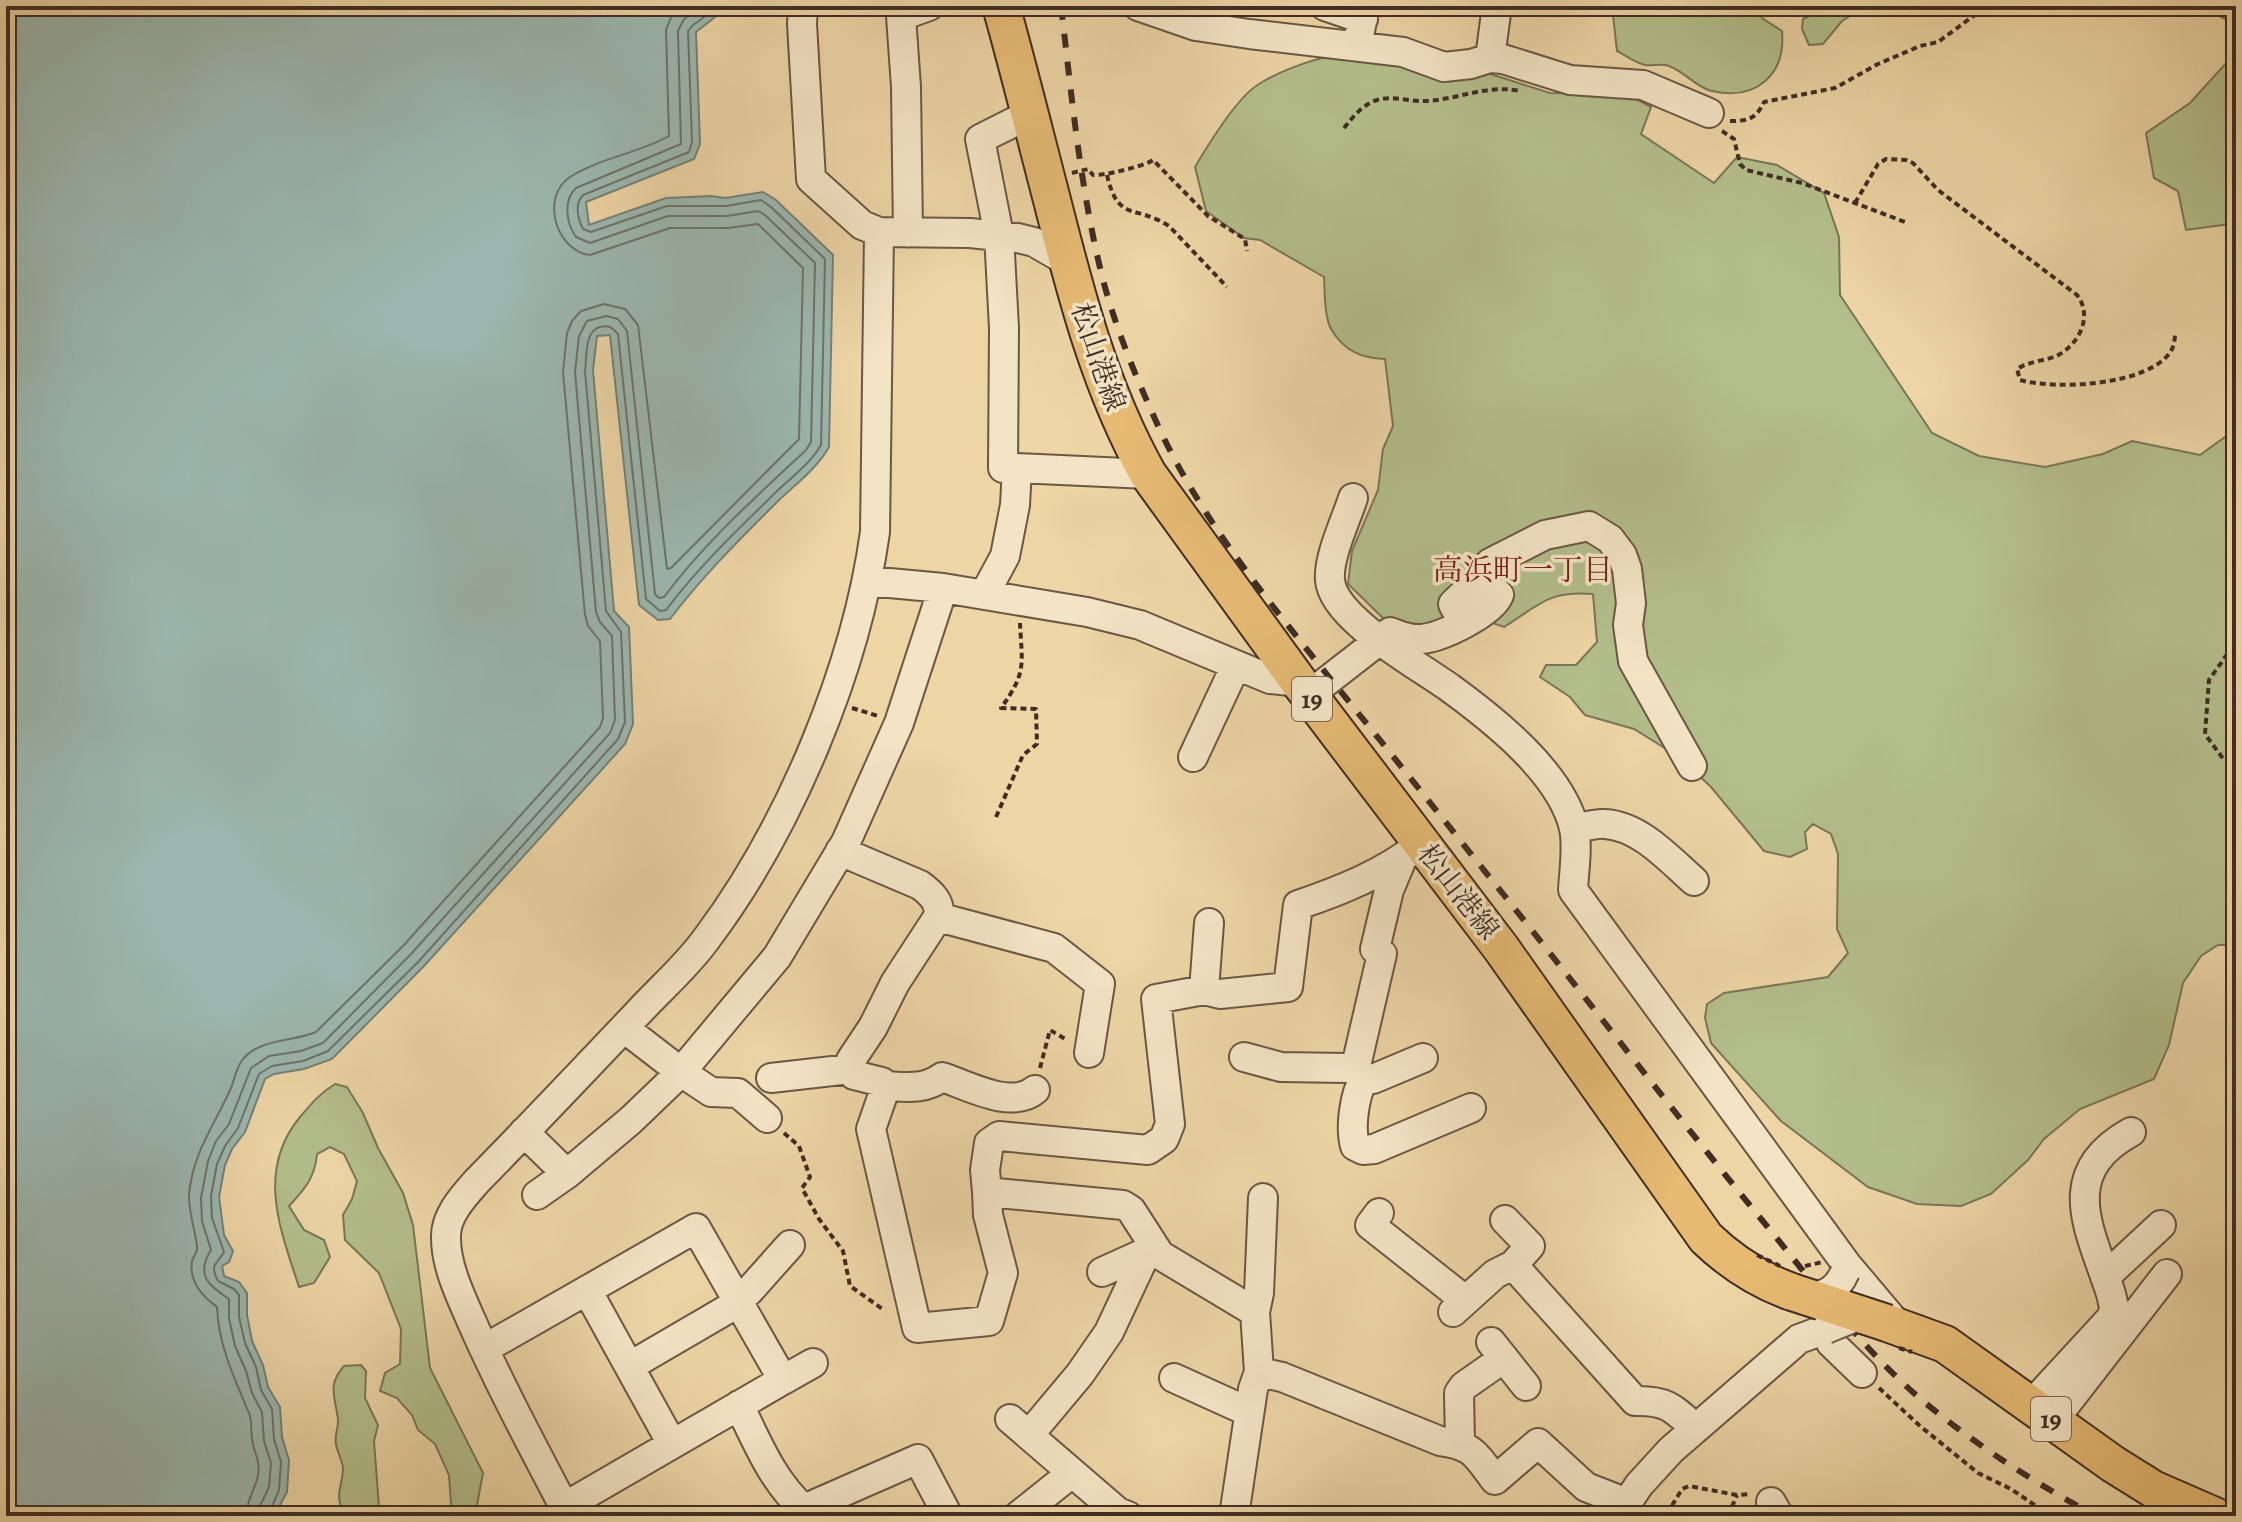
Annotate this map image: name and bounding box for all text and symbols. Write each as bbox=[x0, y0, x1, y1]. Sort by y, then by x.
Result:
street label: 松山港線 bbox=[1062, 298, 1134, 416]
district label: 高浜町一丁目 bbox=[1433, 550, 1613, 590]
road number: 19 bbox=[1292, 677, 1332, 721]
street label: 松山港線 bbox=[1409, 836, 1507, 948]
road number: 19 bbox=[2031, 1397, 2071, 1441]

